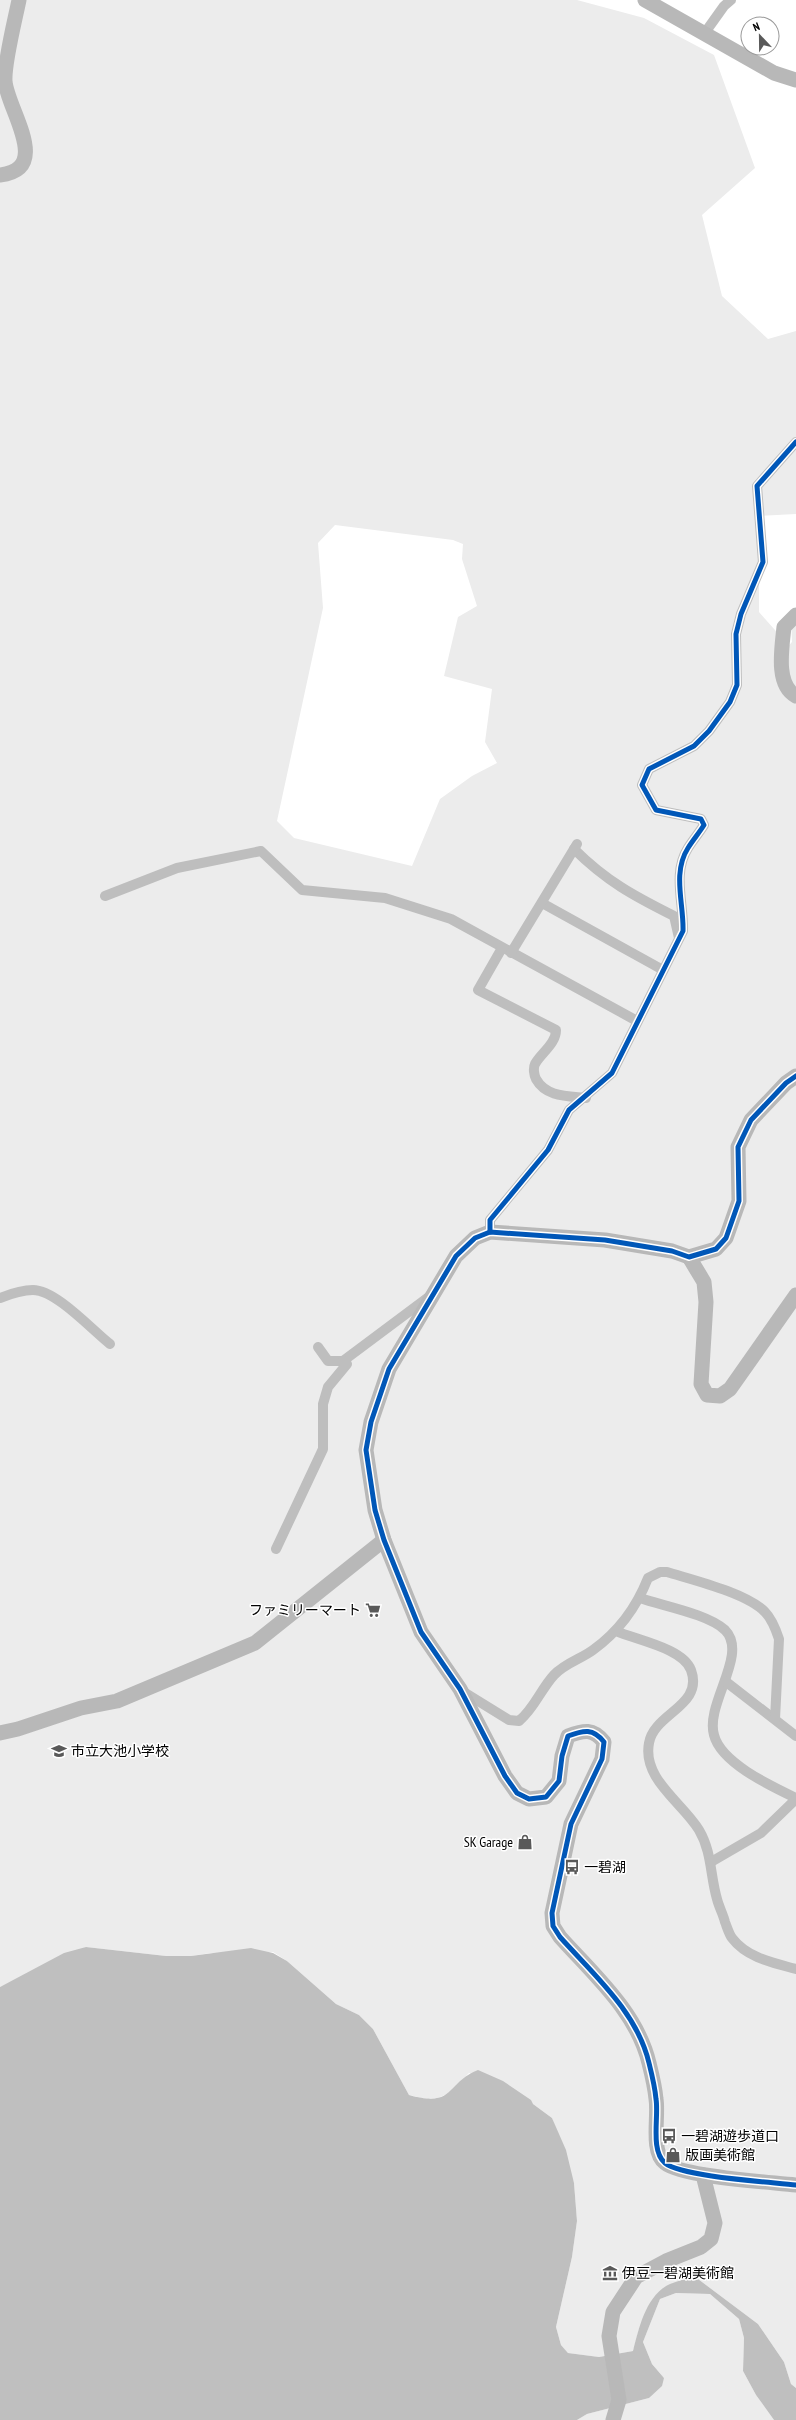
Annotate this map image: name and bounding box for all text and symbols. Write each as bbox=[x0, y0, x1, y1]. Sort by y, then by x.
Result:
north arrow bbox=[740, 16, 780, 56]
text: N bbox=[751, 19, 762, 34]
place label: ファミリーマート bbox=[249, 1601, 361, 1619]
supermarket icon: ファミリーマート bbox=[364, 1601, 382, 1619]
school or university icon: 市立大池小学校 bbox=[50, 1742, 68, 1760]
place label: 市立大池小学校 bbox=[71, 1742, 169, 1760]
place label: SK Garage bbox=[464, 1833, 513, 1851]
shop icon: SK Garage bbox=[516, 1833, 534, 1851]
bus stop icon: 一碧湖 bbox=[563, 1858, 581, 1876]
place label: 一碧湖 bbox=[584, 1858, 626, 1876]
bus stop icon: 一碧湖遊歩道口 bbox=[660, 2127, 678, 2145]
place label: 一碧湖遊歩道口 bbox=[681, 2127, 779, 2145]
shop icon: 版画美術館 bbox=[664, 2146, 682, 2164]
place label: 版画美術館 bbox=[685, 2146, 755, 2164]
museum icon: 伊豆一碧湖美術館 bbox=[601, 2264, 619, 2282]
place label: 伊豆一碧湖美術館 bbox=[622, 2264, 734, 2282]

